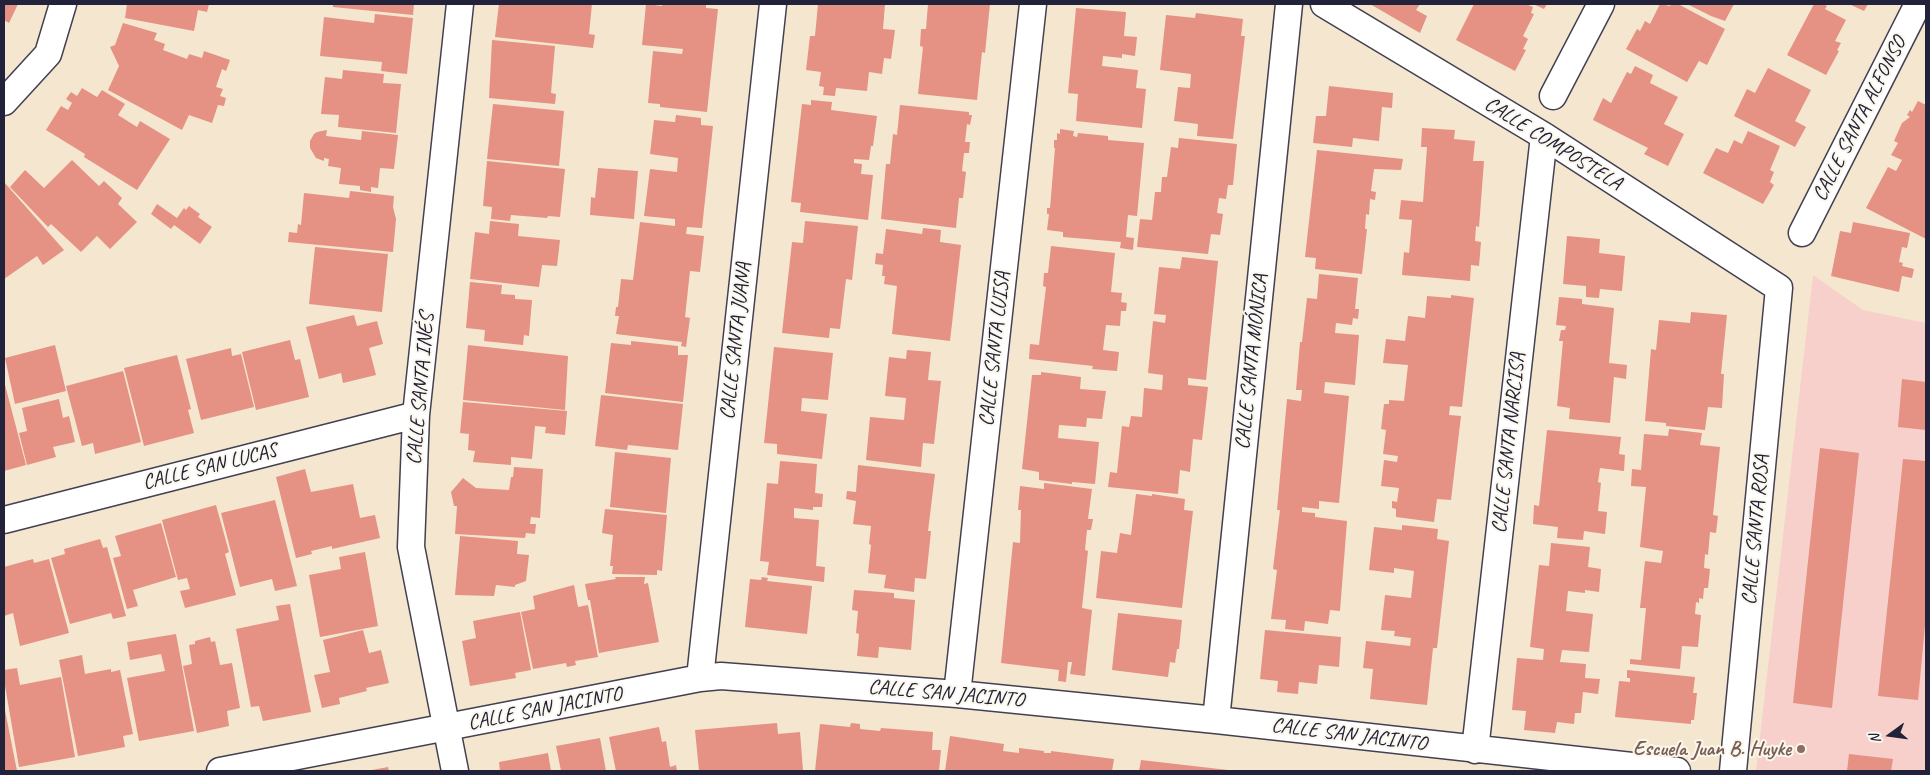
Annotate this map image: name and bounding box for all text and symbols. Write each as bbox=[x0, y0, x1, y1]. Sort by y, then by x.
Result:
street label: CALLE SANTA ALFONSO bbox=[1808, 33, 1912, 205]
street label: CALLE COMPOSTELA bbox=[1480, 92, 1626, 196]
street label: CALLE SANTA JUANA bbox=[715, 261, 757, 421]
street label: CALLE SANTA LUISA bbox=[974, 270, 1016, 428]
street label: CALLE SANTA MÓNICA bbox=[1230, 273, 1274, 451]
street label: CALLE SANTA INÉS bbox=[402, 312, 440, 466]
street label: CALLE SANTA NARCISA bbox=[1487, 351, 1531, 535]
street label: CALLE SAN LUCAS bbox=[140, 438, 280, 496]
street label: CALLE SANTA ROSA bbox=[1737, 454, 1775, 606]
street label: CALLE SAN JACINTO bbox=[867, 675, 1025, 713]
street label: CALLE SAN JACINTO bbox=[466, 682, 624, 736]
north arrow bbox=[1865, 710, 1915, 760]
street label: CALLE SAN JACINTO bbox=[1270, 713, 1428, 757]
text: N bbox=[1866, 732, 1884, 745]
place label: Escuela Juan B. Huyke bbox=[1633, 736, 1791, 762]
marker: Escuela Juan B. Huyke bbox=[1795, 743, 1807, 755]

